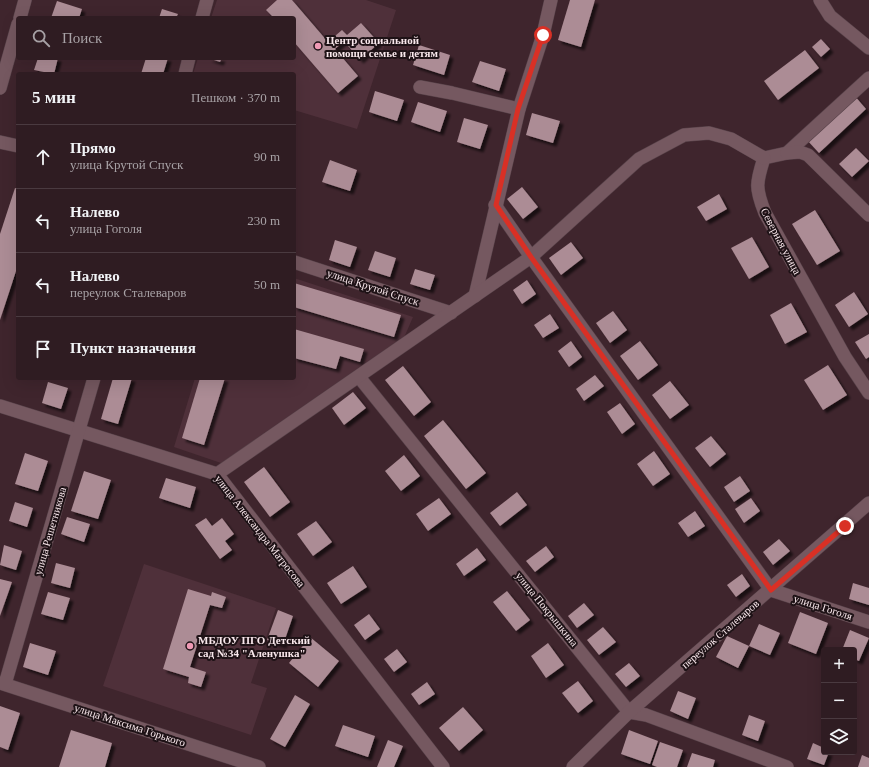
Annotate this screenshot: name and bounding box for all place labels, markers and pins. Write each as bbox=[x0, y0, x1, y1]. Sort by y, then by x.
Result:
place label: Центр социальной помощи семье и детям bbox=[326, 34, 438, 59]
marker: Центр социальной помощи семье и детям bbox=[313, 41, 323, 51]
place label: МБДОУ ПГО Детский сад №34 "Аленушка" bbox=[198, 634, 311, 659]
marker: МБДОУ ПГО Детский сад №34 "Аленушка" bbox=[185, 641, 195, 651]

